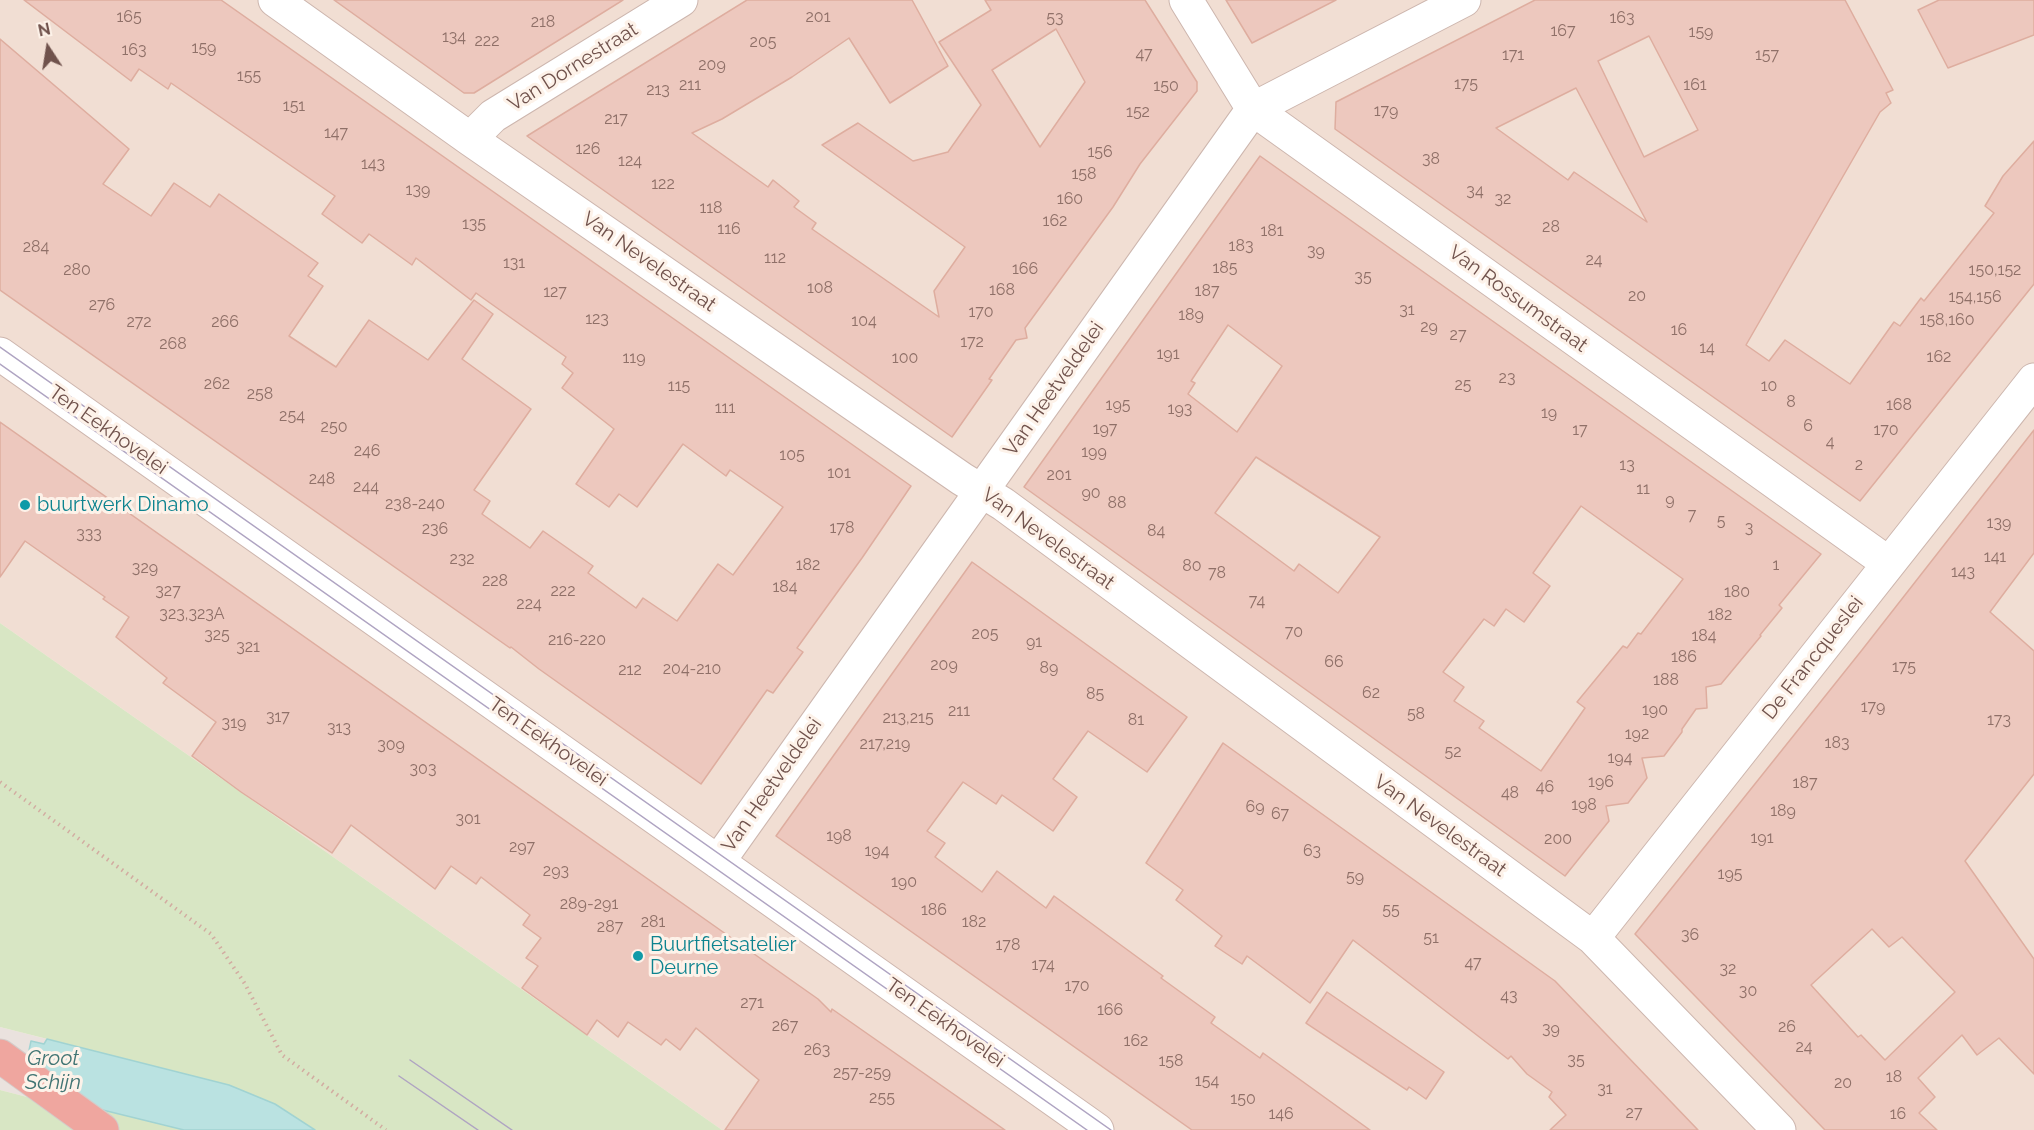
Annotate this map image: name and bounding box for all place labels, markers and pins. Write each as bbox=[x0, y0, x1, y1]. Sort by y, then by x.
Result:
place label: buurtwerk Dinamo bbox=[37, 493, 209, 517]
marker: buurtwerk Dinamo bbox=[18, 498, 32, 512]
place label: Buurtfietsatelier Deurne bbox=[650, 933, 797, 980]
marker: Buurtfietsatelier Deurne bbox=[631, 949, 645, 963]

